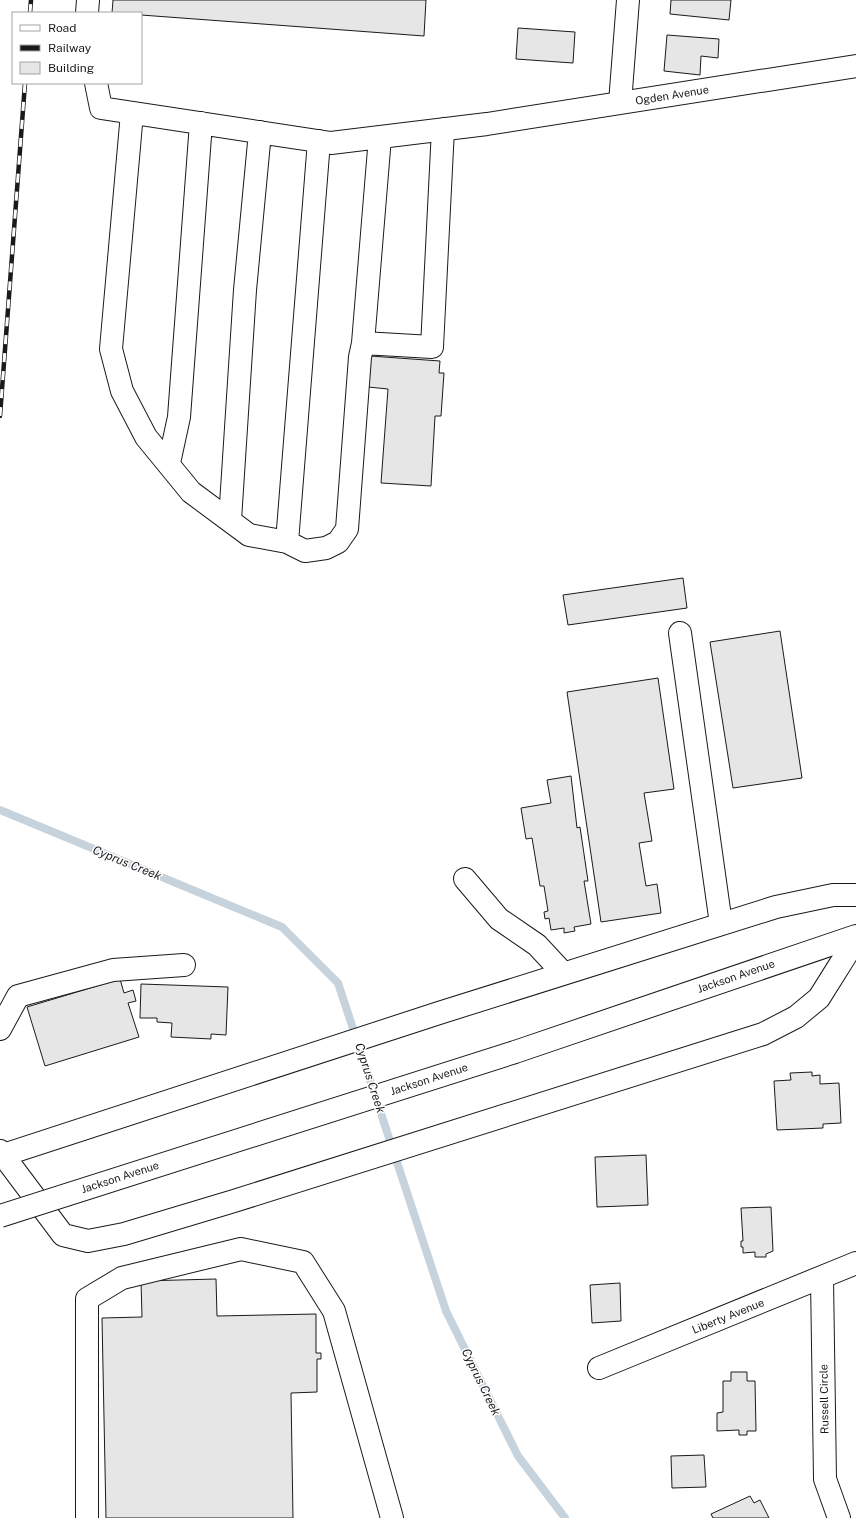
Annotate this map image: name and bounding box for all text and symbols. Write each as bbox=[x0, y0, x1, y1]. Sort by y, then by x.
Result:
legend bbox=[12, 12, 142, 84]
text: Road bbox=[48, 21, 76, 35]
text: Railway bbox=[48, 41, 92, 55]
text: Building bbox=[48, 61, 94, 75]
street label: Ogden Avenue bbox=[634, 83, 710, 107]
water label: Cyprus Creek bbox=[91, 843, 164, 883]
street label: Jackson Avenue bbox=[696, 957, 776, 995]
water label: Cyprus Creek bbox=[352, 1041, 388, 1115]
street label: Jackson Avenue bbox=[389, 1061, 469, 1097]
street label: Jackson Avenue bbox=[80, 1159, 160, 1195]
street label: Liberty Avenue bbox=[690, 1296, 766, 1336]
water label: Cyprus Creek bbox=[459, 1346, 504, 1418]
street label: Russell Circle bbox=[817, 1364, 831, 1434]

